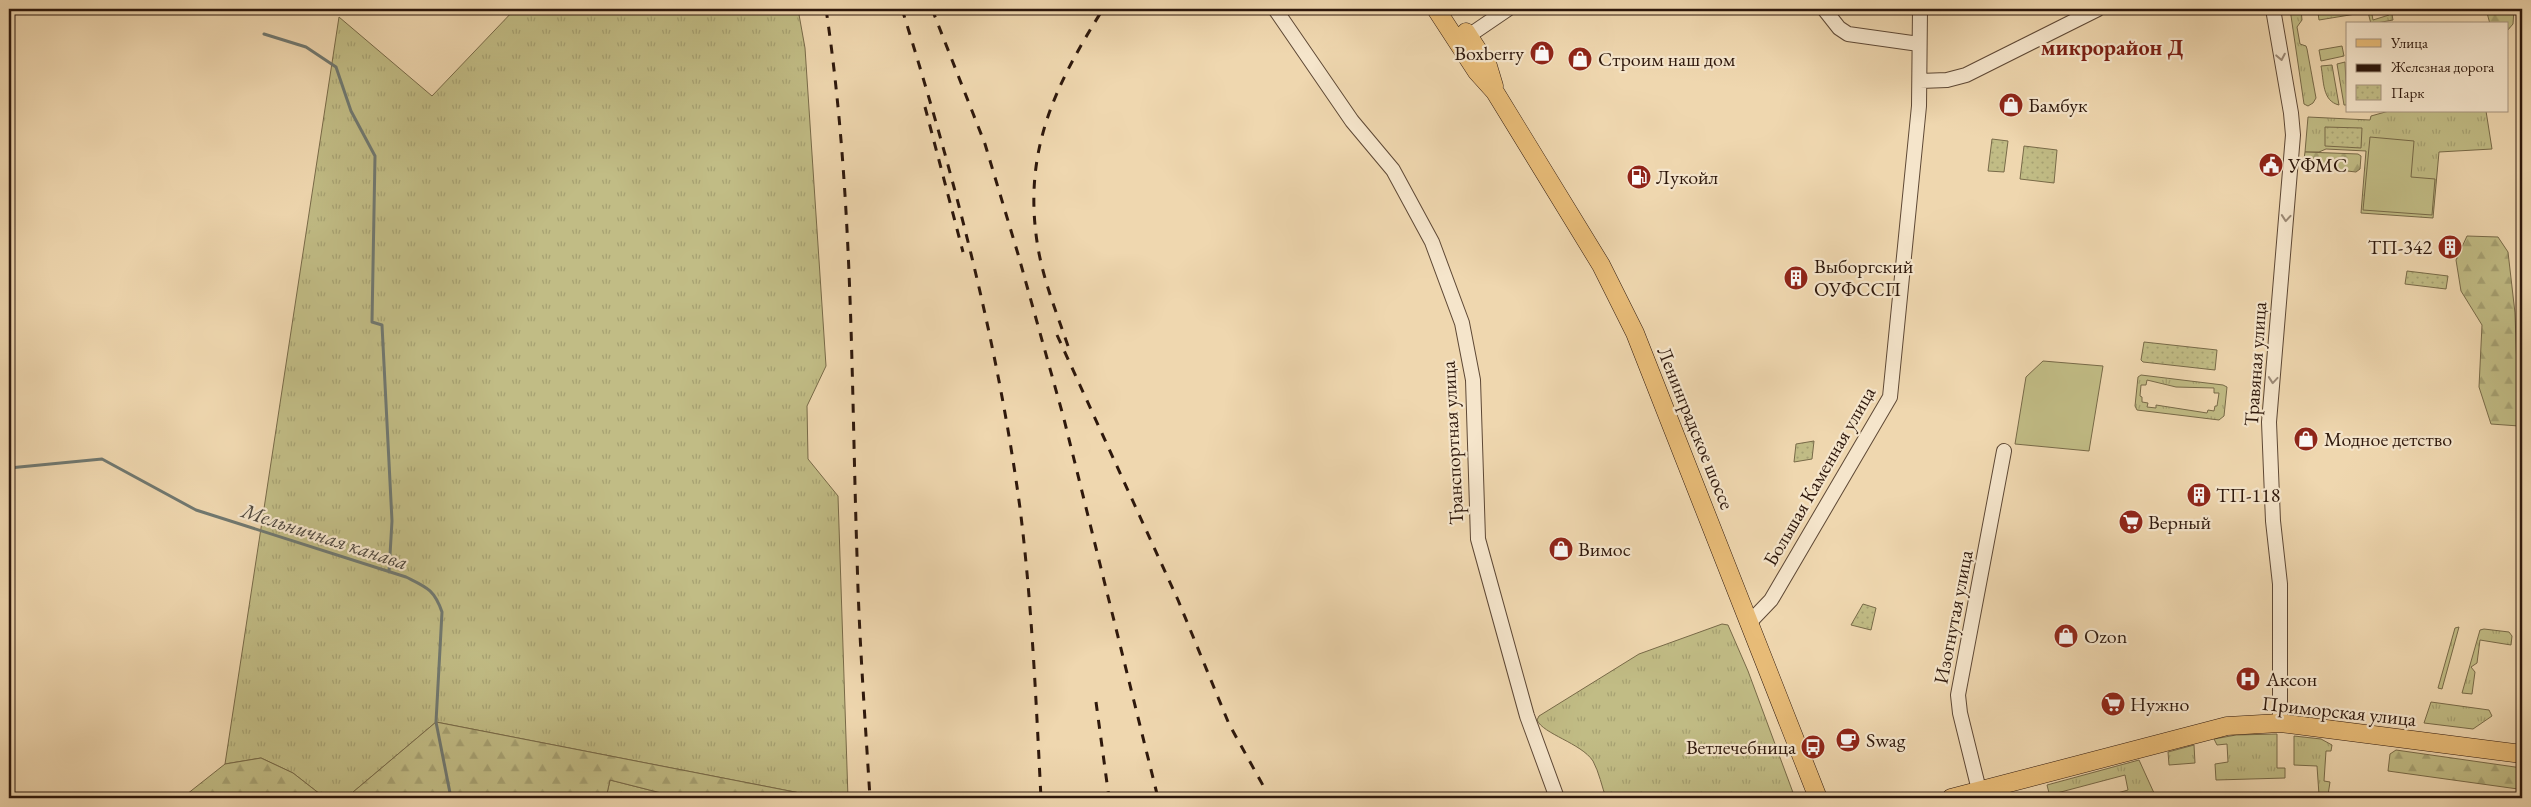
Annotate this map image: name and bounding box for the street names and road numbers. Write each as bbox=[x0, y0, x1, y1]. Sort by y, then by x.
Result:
street label: Травяная улица bbox=[2238, 301, 2272, 427]
street label: Ленинградское шоссе bbox=[1651, 343, 1741, 513]
street label: Транспортная улица bbox=[1435, 360, 1469, 526]
street label: Большая Каменная улица bbox=[1757, 381, 1881, 571]
street label: Изогнутая улица bbox=[1927, 548, 1979, 686]
street label: Приморская улица bbox=[2261, 690, 2417, 732]

